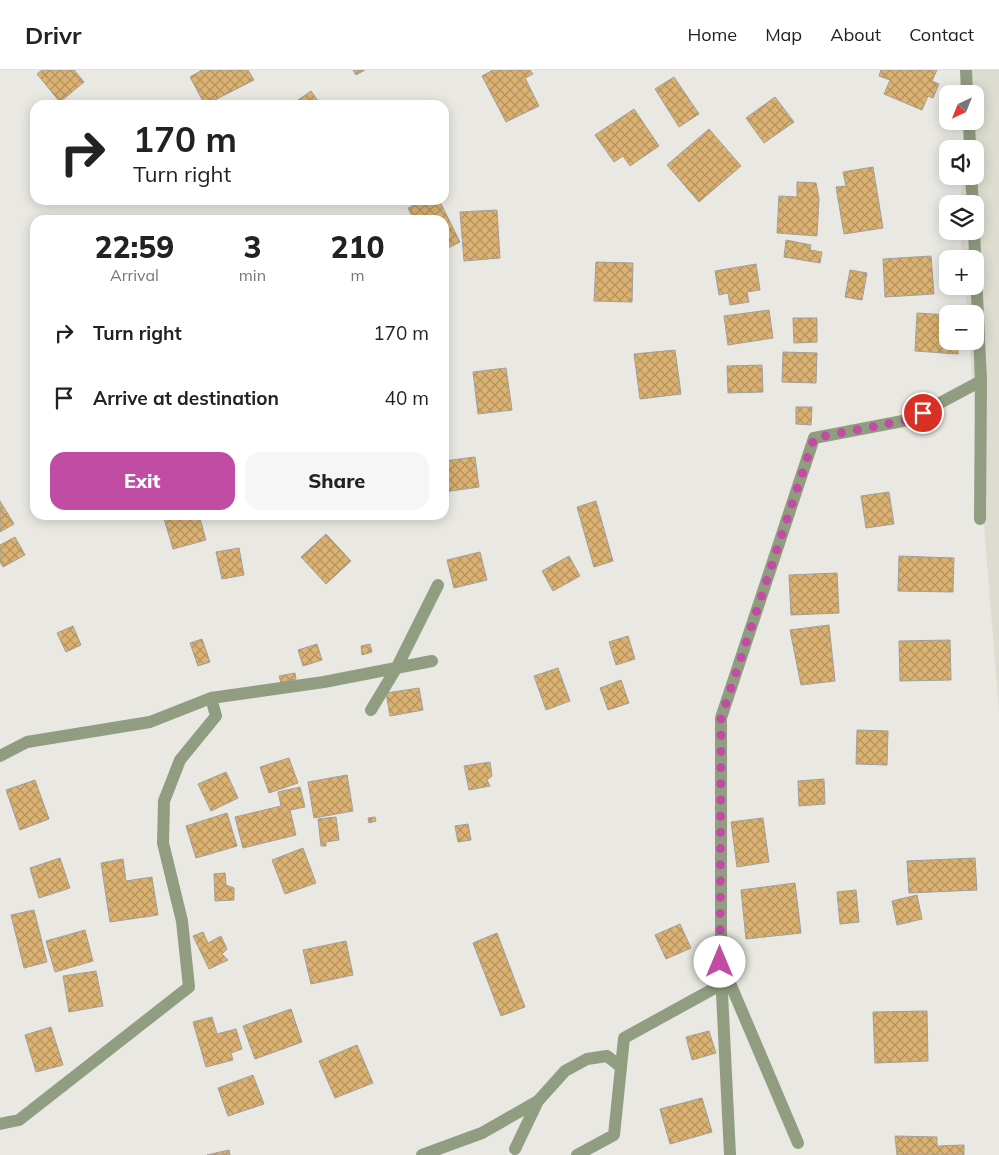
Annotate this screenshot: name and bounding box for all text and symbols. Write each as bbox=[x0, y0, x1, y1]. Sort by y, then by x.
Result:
text: Drivr bbox=[25, 20, 81, 50]
text: Home bbox=[687, 23, 737, 46]
text: Map bbox=[765, 23, 802, 46]
text: About bbox=[830, 23, 881, 46]
text: Contact bbox=[909, 23, 974, 46]
north arrow bbox=[939, 85, 984, 130]
map controls bbox=[939, 85, 984, 350]
text: 170 m bbox=[133, 117, 237, 161]
icon: right bbox=[50, 120, 115, 185]
button: sound bbox=[939, 140, 984, 185]
text: Turn right bbox=[133, 160, 231, 188]
button: layers bbox=[939, 195, 984, 240]
text: 22:59 bbox=[94, 228, 174, 266]
text: 3 bbox=[243, 228, 261, 266]
text: 210 bbox=[331, 228, 385, 266]
button: + bbox=[939, 250, 984, 295]
text: Arrival bbox=[110, 265, 159, 285]
text: min bbox=[239, 265, 266, 285]
text: m bbox=[350, 265, 365, 285]
button: − bbox=[939, 305, 984, 350]
icon: right bbox=[50, 319, 78, 347]
text: Turn right bbox=[93, 321, 182, 345]
text: 170 m bbox=[373, 321, 429, 345]
icon: arrive bbox=[50, 384, 78, 412]
text: Arrive at destination bbox=[93, 386, 279, 410]
text: 40 m bbox=[385, 386, 429, 410]
pin bbox=[902, 392, 944, 434]
icon: arrive bbox=[909, 399, 937, 427]
button: Exit bbox=[50, 452, 235, 510]
button: Share bbox=[245, 452, 429, 510]
position arrow bbox=[693, 935, 745, 987]

